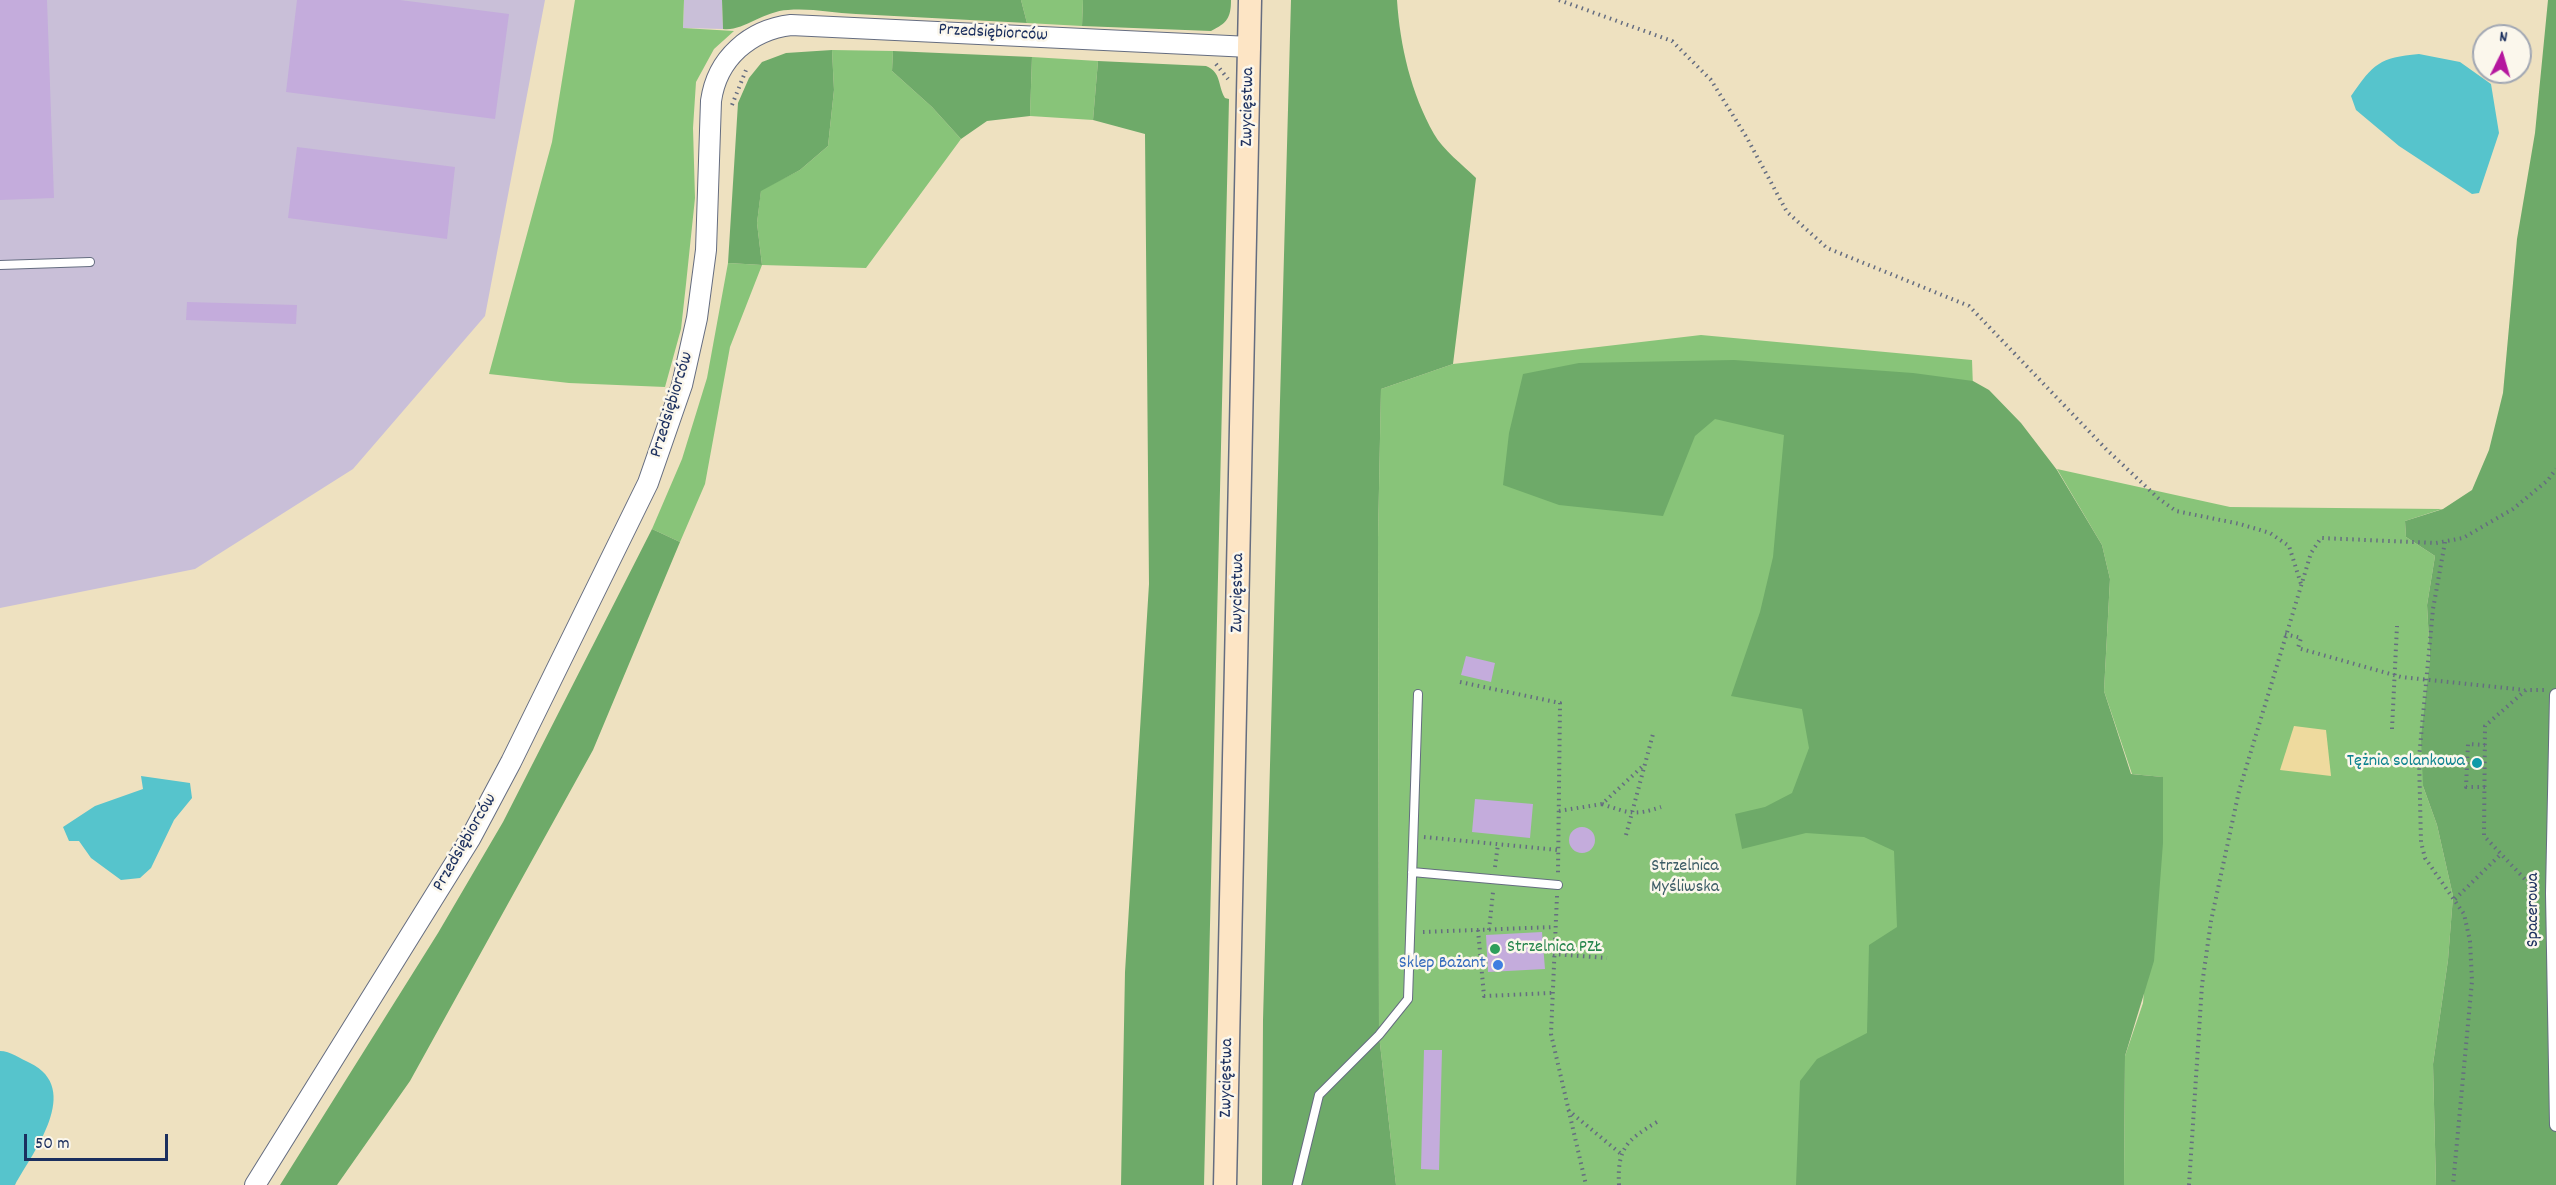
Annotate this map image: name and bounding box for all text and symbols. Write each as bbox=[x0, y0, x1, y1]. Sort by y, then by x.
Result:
street label: Przedsiębiorców bbox=[938, 20, 1048, 48]
north arrow bbox=[2472, 24, 2532, 84]
text: N bbox=[2498, 26, 2508, 49]
street label: Zwycięstwa bbox=[1238, 67, 1260, 147]
street label: Przedsiębiorców bbox=[647, 350, 699, 460]
street label: Zwycięstwa bbox=[1228, 553, 1250, 633]
place label: Tężnia solankowa bbox=[2347, 752, 2465, 774]
marker: Tężnia solankowa bbox=[2470, 756, 2484, 770]
street label: Przedsiębiorców bbox=[429, 790, 503, 896]
park label: Strzelnica Myśliwska bbox=[1651, 857, 1719, 900]
street label: Spacerowa bbox=[2524, 873, 2546, 947]
place label: Strzelnica PZŁ bbox=[1507, 938, 1602, 960]
marker: Strzelnica PZŁ bbox=[1488, 942, 1502, 956]
place label: Sklep Bażant bbox=[1399, 954, 1486, 976]
marker: Sklep Bażant bbox=[1491, 958, 1505, 972]
street label: Zwycięstwa bbox=[1217, 1038, 1239, 1118]
scale bar bbox=[27, 1122, 171, 1160]
text: 50 m bbox=[35, 1132, 70, 1157]

